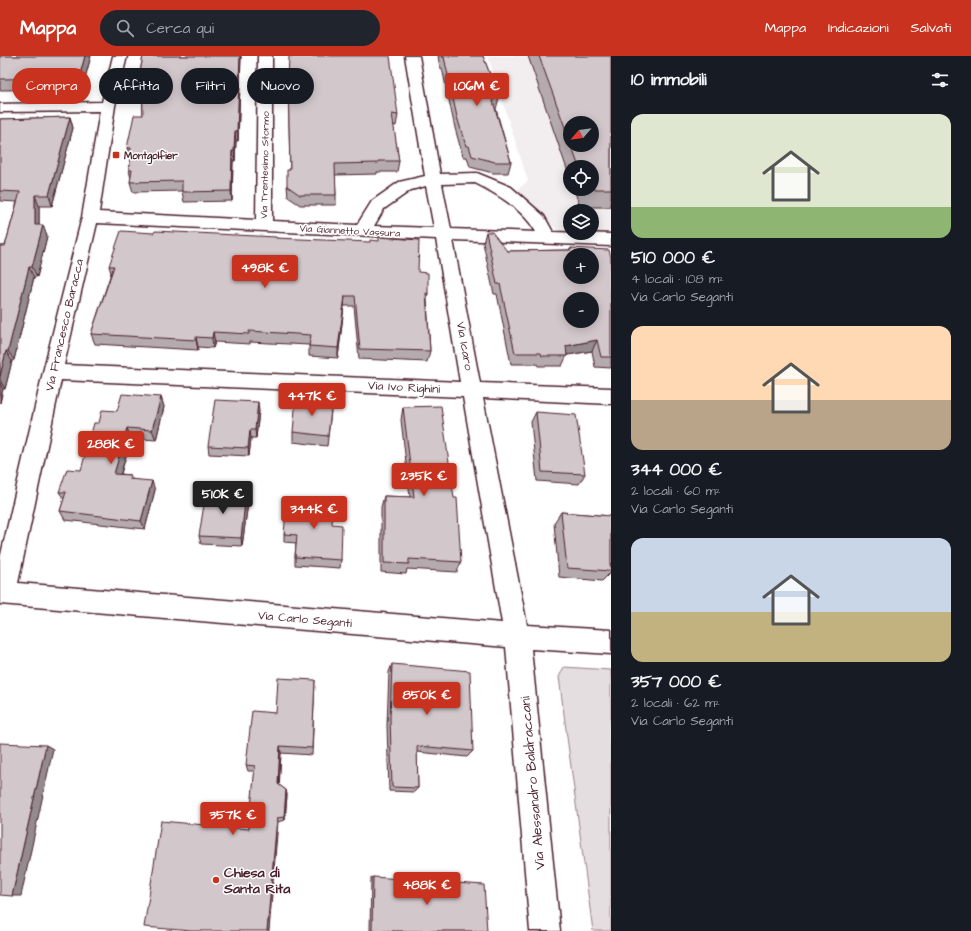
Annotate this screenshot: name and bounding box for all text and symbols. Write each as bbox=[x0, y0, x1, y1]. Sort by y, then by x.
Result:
search box bbox=[100, 10, 380, 46]
text: Mappa bbox=[20, 15, 76, 42]
icon: search bbox=[114, 17, 136, 39]
text: Cerca qui bbox=[146, 18, 214, 39]
text: Mappa bbox=[765, 18, 806, 38]
text: Indicazioni bbox=[828, 18, 889, 38]
text: Salvati bbox=[911, 18, 951, 38]
chip: Compra bbox=[12, 68, 91, 104]
chip: Affitta bbox=[99, 68, 173, 104]
chip: Filtri bbox=[181, 68, 239, 104]
chip: Nuovo bbox=[247, 68, 314, 104]
text: 10 immobili bbox=[631, 68, 707, 92]
icon: filters bbox=[929, 69, 951, 91]
pin: 1.06M € bbox=[440, 73, 514, 107]
text: 1.06M € bbox=[454, 77, 500, 95]
street label: Via Trentesimo Stormo bbox=[257, 111, 273, 219]
north arrow bbox=[563, 116, 599, 152]
map controls bbox=[563, 116, 599, 328]
icon: home bbox=[755, 140, 827, 212]
place label: Montgolfier bbox=[124, 149, 178, 165]
marker: Montgolfier bbox=[111, 150, 121, 160]
button: locate bbox=[563, 160, 599, 196]
button: layers bbox=[563, 204, 599, 240]
street label: Via Giannetto Vassura bbox=[299, 221, 401, 241]
text: 510 000 € bbox=[631, 246, 715, 270]
button: + bbox=[563, 248, 599, 284]
pin: 498K € bbox=[232, 255, 298, 289]
street label: Via Francesco Baracca bbox=[41, 257, 88, 393]
text: 498K € bbox=[241, 259, 289, 277]
text: 4 locali · 108 m² bbox=[631, 270, 724, 288]
text: Via Carlo Seganti bbox=[631, 288, 733, 306]
button: − bbox=[563, 292, 599, 328]
street label: Via Icaro bbox=[452, 320, 477, 372]
icon: home bbox=[755, 352, 827, 424]
street label: Via Ivo Righini bbox=[368, 377, 441, 399]
pin: 447K € bbox=[279, 383, 345, 417]
text: 447K € bbox=[287, 387, 337, 405]
pin: 288K € bbox=[78, 431, 144, 465]
text: 288K € bbox=[87, 435, 135, 453]
text: 344 000 € bbox=[631, 458, 722, 482]
pin: 235K € bbox=[391, 463, 457, 497]
text: 235K € bbox=[401, 467, 447, 485]
pin: 510K € bbox=[190, 481, 256, 515]
text: 2 locali · 60 m² bbox=[631, 482, 721, 500]
text: 510K € bbox=[202, 485, 244, 503]
pin: 344K € bbox=[281, 496, 347, 530]
text: 344K € bbox=[290, 500, 338, 518]
text: Via Carlo Seganti bbox=[631, 500, 733, 518]
icon: home bbox=[755, 564, 827, 636]
street label: Via Carlo Seganti bbox=[257, 607, 353, 633]
text: 357 000 € bbox=[631, 670, 721, 694]
pin: 850K € bbox=[394, 682, 460, 716]
text: 850K € bbox=[402, 686, 452, 704]
text: 2 locali · 62 m² bbox=[631, 694, 720, 712]
street label: Via Alessandro Baldraccani bbox=[515, 695, 551, 871]
text: Via Carlo Seganti bbox=[631, 712, 733, 730]
pin: 357K € bbox=[200, 802, 266, 836]
text: 357K € bbox=[209, 806, 257, 824]
place label: Chiesa di Santa Rita bbox=[223, 863, 291, 899]
pin: 488K € bbox=[394, 872, 460, 906]
marker: Chiesa di Santa Rita bbox=[211, 875, 221, 885]
text: 488K € bbox=[402, 876, 452, 894]

